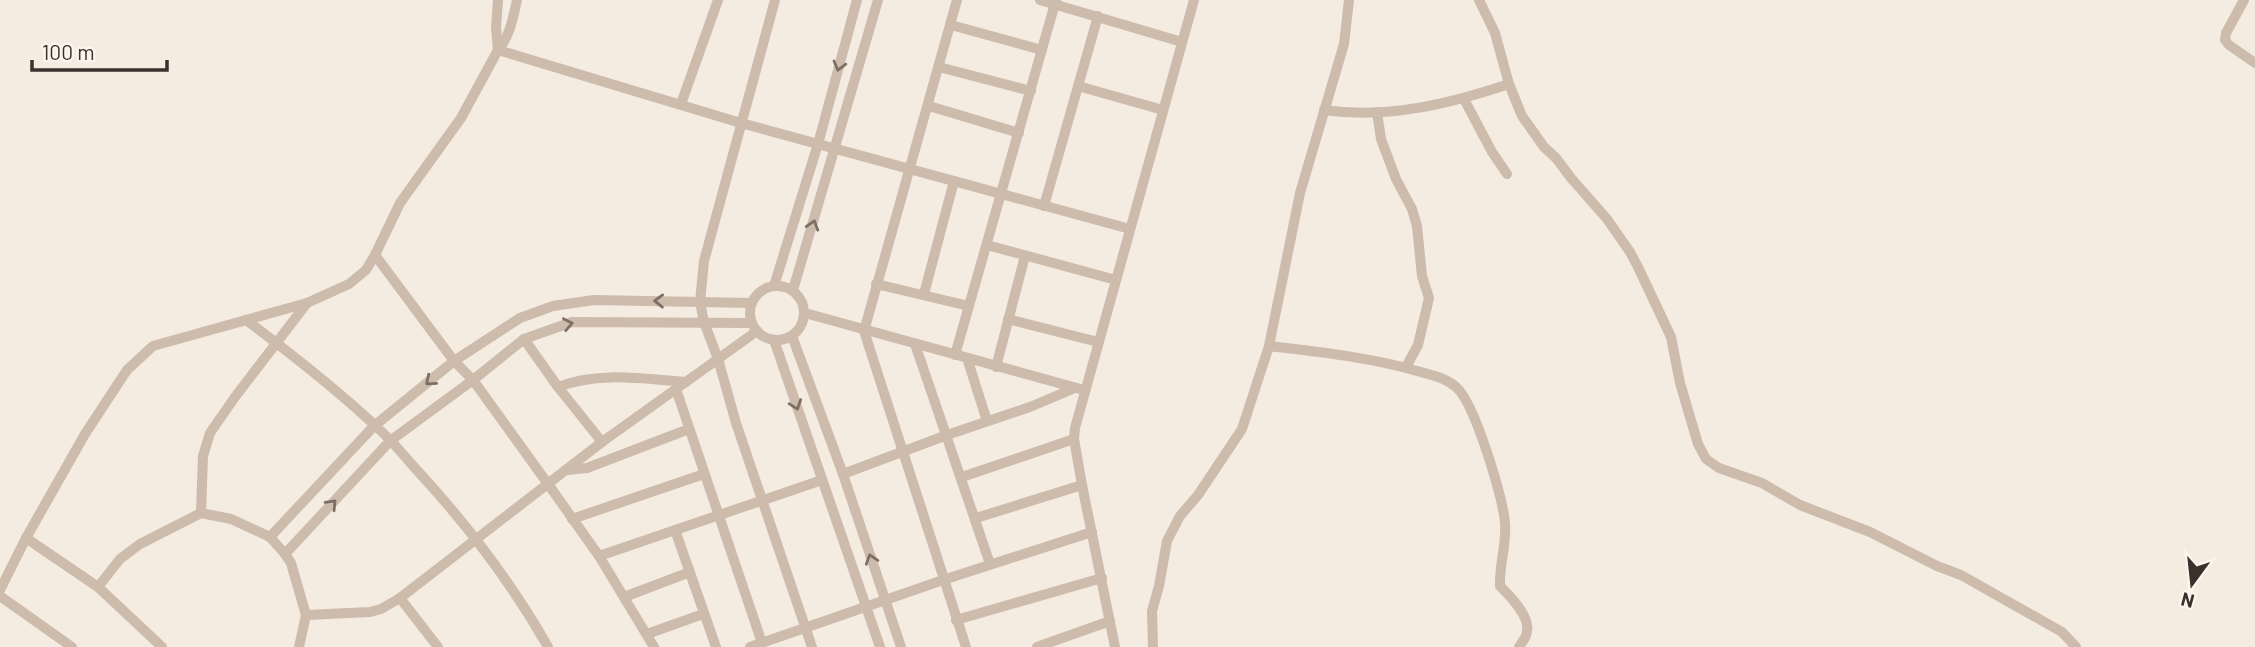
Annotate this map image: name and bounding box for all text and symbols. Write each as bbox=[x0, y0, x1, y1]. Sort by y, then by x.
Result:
scale bar bbox=[32, 28, 166, 72]
text: 100 m bbox=[42, 39, 95, 64]
one-way arrow bbox=[833, 60, 847, 72]
one-way arrow bbox=[804, 219, 819, 231]
one-way arrow bbox=[653, 294, 664, 309]
one-way arrow bbox=[562, 317, 574, 332]
one-way arrow bbox=[425, 373, 438, 385]
one-way arrow bbox=[788, 398, 802, 410]
one-way arrow bbox=[323, 499, 336, 512]
north arrow bbox=[2157, 549, 2227, 619]
one-way arrow bbox=[865, 553, 879, 566]
text: N bbox=[2178, 588, 2197, 614]

